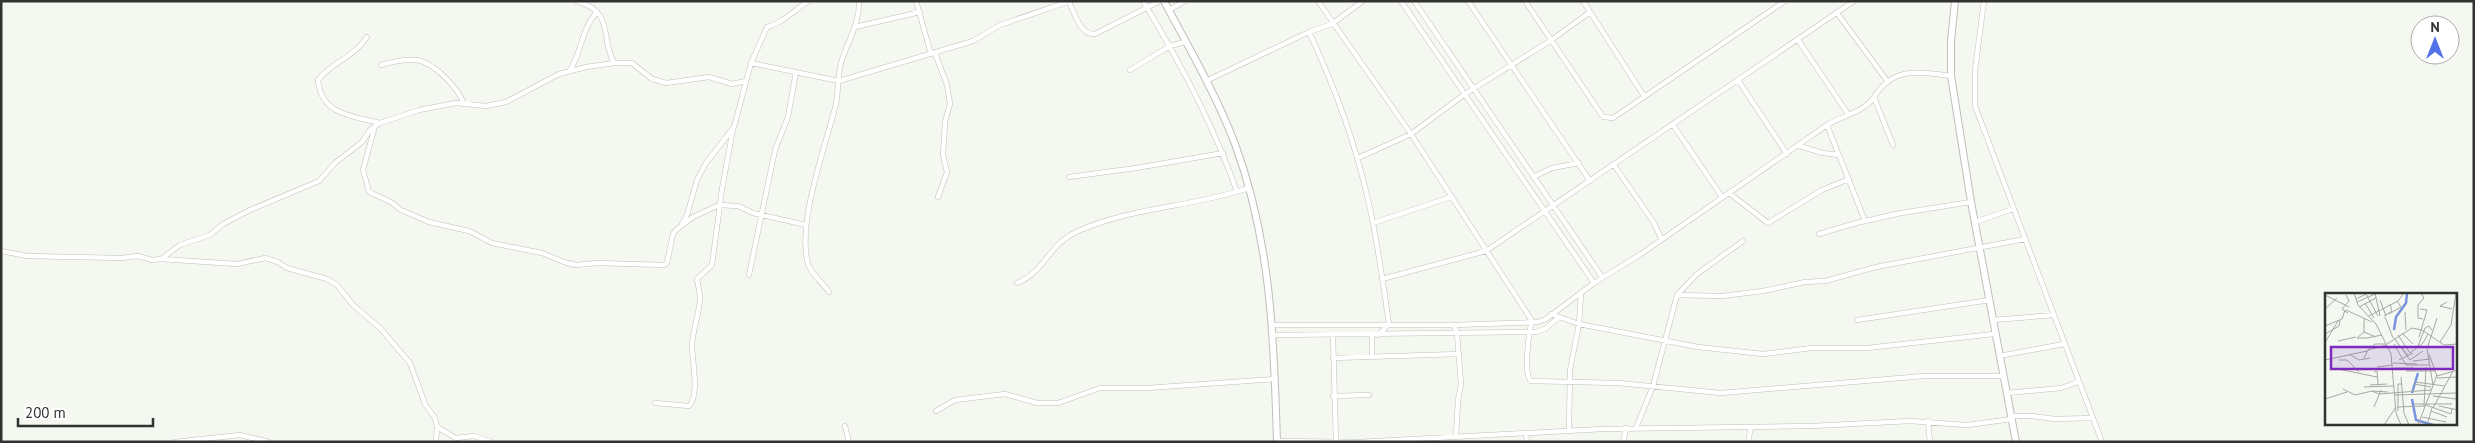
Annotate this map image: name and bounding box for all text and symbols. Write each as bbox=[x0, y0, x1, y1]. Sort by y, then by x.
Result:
north arrow bbox=[2410, 15, 2460, 65]
text: N bbox=[2430, 18, 2440, 36]
inset map bbox=[2325, 293, 2458, 426]
scale bar bbox=[18, 396, 152, 428]
text: 200 m bbox=[25, 403, 66, 422]

